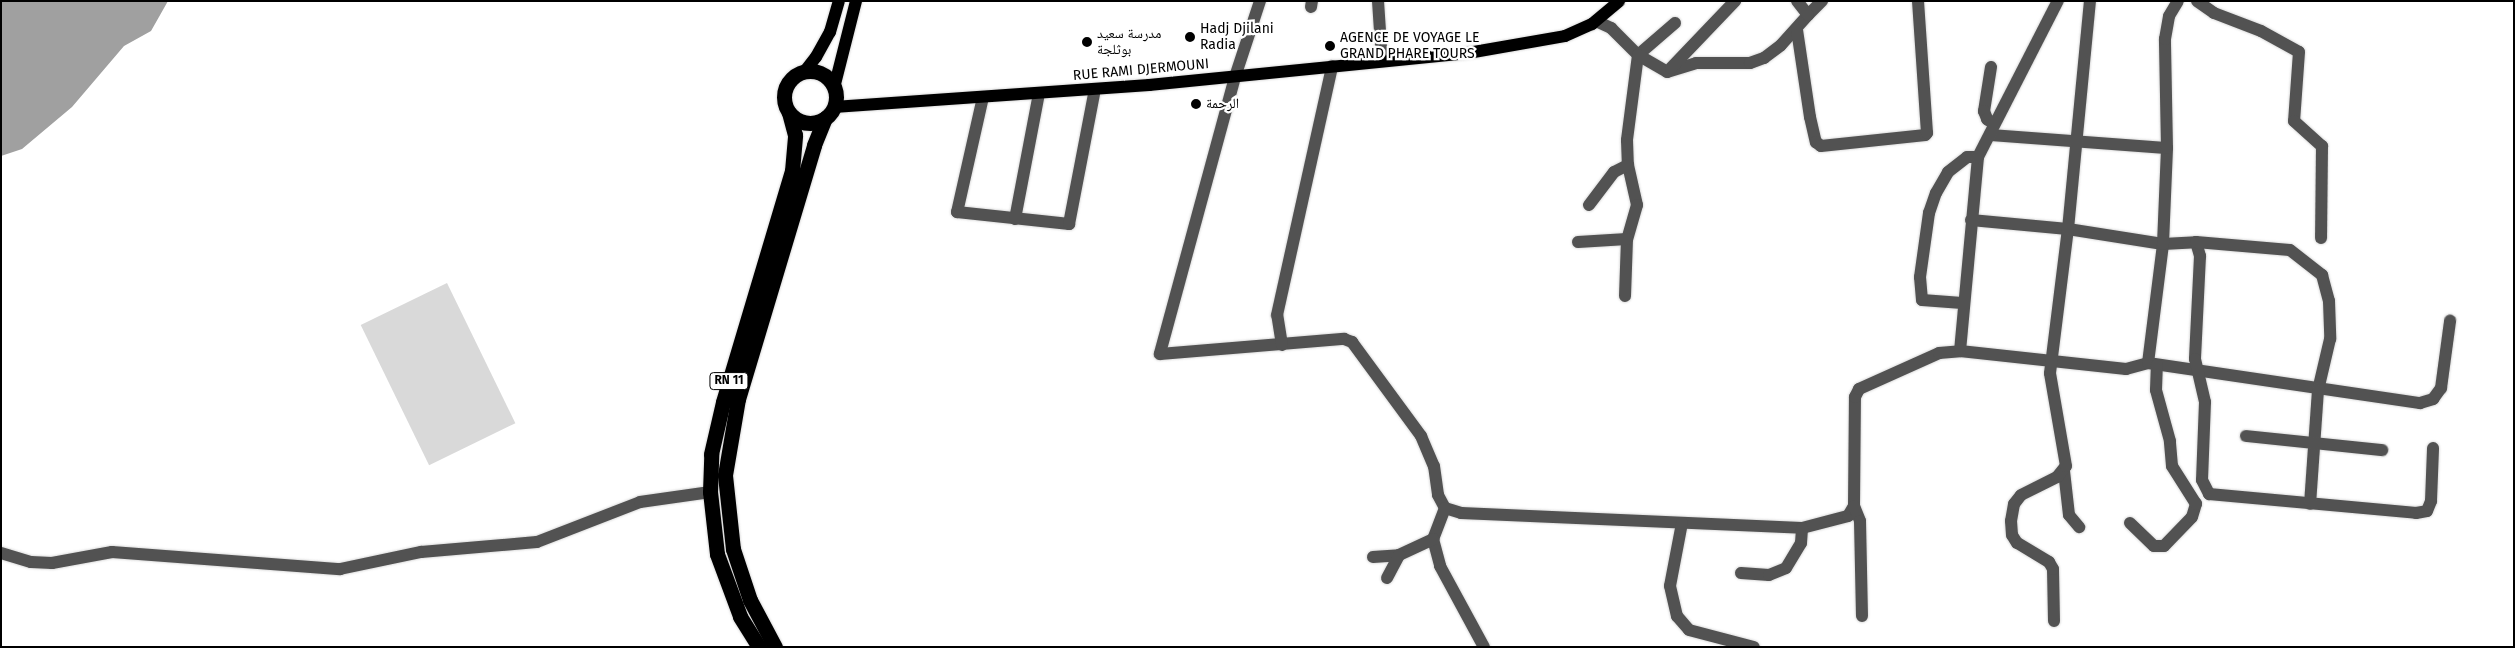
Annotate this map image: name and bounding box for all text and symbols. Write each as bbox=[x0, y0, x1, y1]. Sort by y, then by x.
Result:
place label: Hadj Djilani Radia bbox=[1200, 21, 1274, 54]
place label: مدرسة سعيد بوثلجة bbox=[1097, 26, 1161, 58]
place label: AGENCE DE VOYAGE LE GRAND PHARE TOURS bbox=[1340, 30, 1479, 62]
marker: Hadj Djilani Radia bbox=[1184, 31, 1196, 43]
marker: مدرسة سعيد بوثلجة bbox=[1081, 36, 1093, 48]
marker: AGENCE DE VOYAGE LE GRAND PHARE TOURS bbox=[1324, 40, 1336, 52]
street label: RUE RAMI DJERMOUNI bbox=[1072, 56, 1210, 84]
place label: الرحمة bbox=[1206, 96, 1239, 112]
marker: الرحمة bbox=[1190, 98, 1202, 110]
road number: RN 11 bbox=[709, 372, 749, 391]

